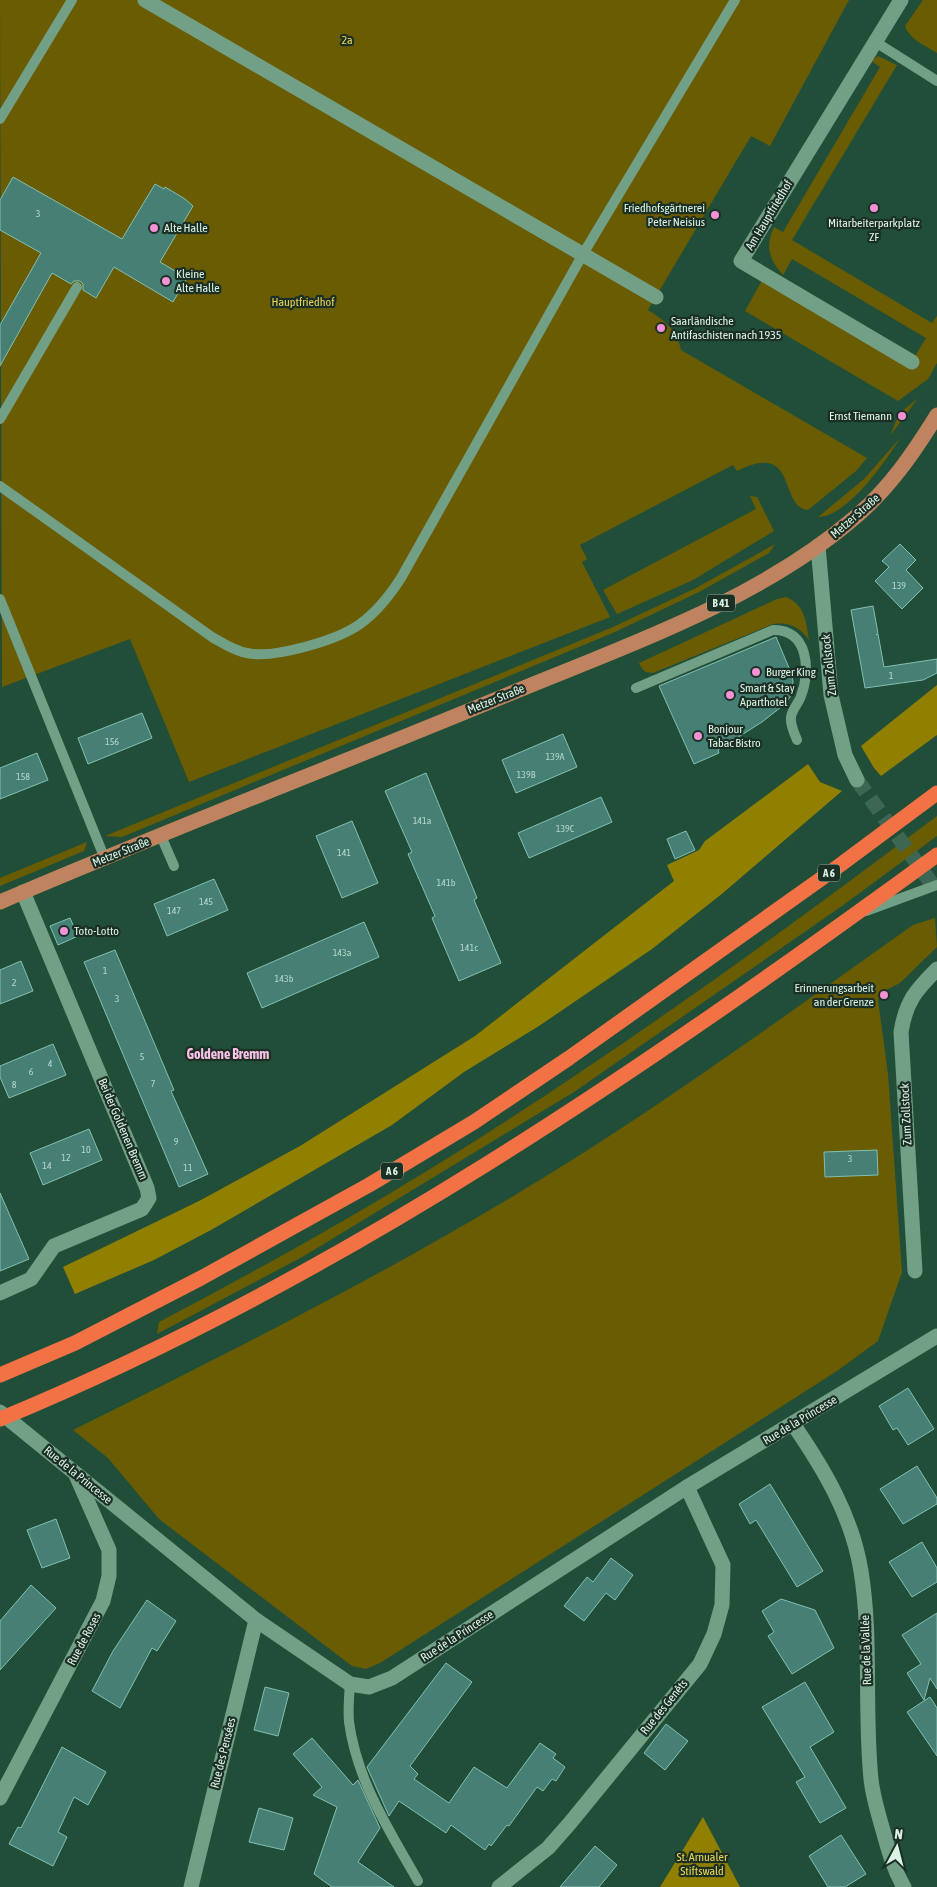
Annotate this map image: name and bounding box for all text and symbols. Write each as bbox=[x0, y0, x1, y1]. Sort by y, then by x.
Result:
park label: 2a bbox=[341, 33, 353, 47]
street label: Am Hauptfriedhof bbox=[743, 177, 796, 253]
place label: Friedhofsgärtnerei Peter Neisius bbox=[624, 201, 705, 229]
marker: Mitarbeiterparkplatz ZF bbox=[868, 202, 880, 214]
house number: 3 bbox=[36, 208, 41, 219]
marker: Friedhofsgärtnerei Peter Neisius bbox=[709, 209, 721, 221]
place label: Mitarbeiterparkplatz ZF bbox=[828, 216, 921, 244]
place label: Alte Halle bbox=[164, 221, 208, 235]
marker: Alte Halle bbox=[148, 222, 160, 234]
place label: Kleine Alte Halle bbox=[176, 267, 220, 295]
marker: Kleine Alte Halle bbox=[160, 275, 172, 287]
park label: Hauptfriedhof bbox=[272, 295, 335, 309]
place label: Saarländische Antifaschisten nach 1935 bbox=[671, 314, 781, 342]
marker: Saarländische Antifaschisten nach 1935 bbox=[655, 322, 667, 334]
place label: Ernst Tiemann bbox=[829, 409, 892, 423]
marker: Ernst Tiemann bbox=[896, 410, 908, 422]
street label: Metzer Straße bbox=[828, 491, 882, 541]
house number: 139 bbox=[892, 580, 906, 591]
road number: B 41 bbox=[707, 594, 735, 612]
street label: Zum Zollstock bbox=[819, 633, 839, 696]
place label: Burger King bbox=[766, 665, 817, 679]
marker: Burger King bbox=[750, 666, 762, 678]
house number: 1 bbox=[889, 670, 894, 681]
street label: Metzer Straße bbox=[465, 681, 527, 717]
place label: Smart & Stay Aparthotel bbox=[740, 681, 795, 709]
marker: Smart & Stay Aparthotel bbox=[724, 689, 736, 701]
place label: Bonjour Tabac Bistro bbox=[708, 722, 761, 750]
marker: Bonjour Tabac Bistro bbox=[692, 730, 704, 742]
house number: 156 bbox=[105, 736, 119, 747]
house number: 139A bbox=[546, 751, 565, 762]
house number: 139B bbox=[517, 769, 536, 780]
house number: 158 bbox=[16, 771, 30, 782]
house number: 141a bbox=[413, 815, 432, 826]
house number: 139C bbox=[556, 823, 575, 834]
street label: Metzer Straße bbox=[90, 834, 152, 870]
house number: 141 bbox=[337, 847, 351, 858]
road number: A 6 bbox=[818, 864, 840, 881]
house number: 141b bbox=[437, 877, 456, 888]
house number: 145 bbox=[199, 896, 213, 907]
house number: 147 bbox=[167, 905, 181, 916]
place label: Toto-Lotto bbox=[74, 924, 119, 938]
marker: Toto-Lotto bbox=[58, 925, 70, 937]
house number: 141c bbox=[460, 942, 478, 953]
house number: 143a bbox=[333, 947, 352, 958]
house number: 1 bbox=[103, 965, 108, 976]
house number: 143b bbox=[275, 973, 294, 984]
house number: 2 bbox=[12, 977, 17, 988]
place label: Erinnerungsarbeit an der Grenze bbox=[794, 981, 875, 1009]
marker: Erinnerungsarbeit an der Grenze bbox=[878, 989, 890, 1001]
house number: 3 bbox=[115, 993, 120, 1004]
district label: Goldene Bremm bbox=[187, 1046, 269, 1062]
house number: 5 bbox=[140, 1051, 145, 1062]
house number: 4 bbox=[48, 1058, 53, 1069]
house number: 6 bbox=[29, 1066, 34, 1077]
street label: Bei der Goldenen Bremm bbox=[95, 1076, 151, 1182]
house number: 7 bbox=[151, 1078, 156, 1089]
house number: 8 bbox=[12, 1079, 17, 1090]
street label: Zum Zollstock bbox=[897, 1082, 915, 1145]
house number: 9 bbox=[174, 1136, 179, 1147]
house number: 10 bbox=[81, 1144, 91, 1155]
house number: 12 bbox=[61, 1152, 71, 1163]
house number: 3 bbox=[848, 1153, 853, 1164]
house number: 14 bbox=[42, 1160, 52, 1171]
house number: 11 bbox=[183, 1162, 193, 1173]
road number: A 6 bbox=[381, 1162, 403, 1180]
street label: Rue de la Princesse bbox=[760, 1392, 840, 1448]
street label: Rue de la Princesse bbox=[41, 1443, 115, 1507]
street label: Rue de la Princesse bbox=[418, 1607, 496, 1665]
street label: Rue de Roses bbox=[64, 1610, 104, 1668]
street label: Rue de la Vallée bbox=[858, 1615, 874, 1685]
street label: Rue des Genêts bbox=[638, 1677, 690, 1737]
street label: Rue des Pensées bbox=[207, 1716, 239, 1790]
north arrow bbox=[872, 1822, 922, 1872]
text: N bbox=[894, 1826, 904, 1843]
park label: St. Arnualer Stiftswald bbox=[677, 1850, 728, 1878]

